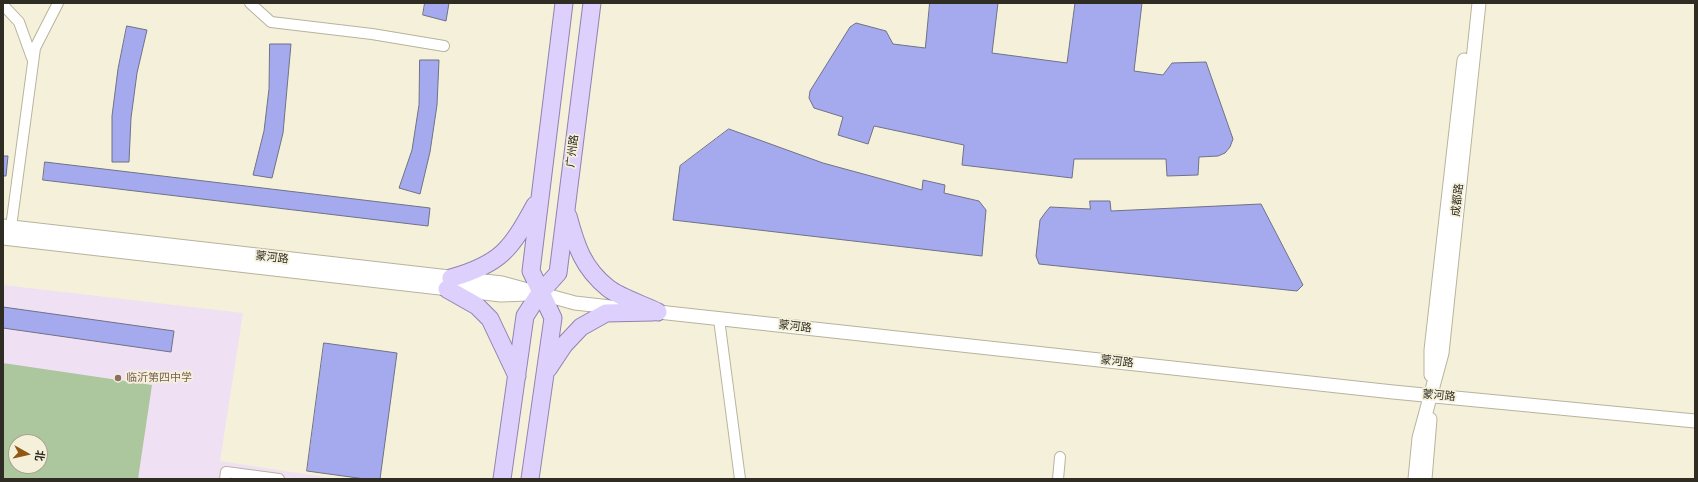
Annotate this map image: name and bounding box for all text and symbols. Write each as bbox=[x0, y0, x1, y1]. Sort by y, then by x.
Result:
street label: 广州路 bbox=[564, 134, 582, 168]
street label: 成都路 bbox=[1450, 183, 1466, 217]
street label: 蒙河路 bbox=[255, 250, 289, 266]
street label: 蒙河路 bbox=[778, 319, 812, 335]
street label: 蒙河路 bbox=[1100, 354, 1134, 370]
place label: 临沂第四中学 bbox=[126, 371, 192, 385]
marker: 临沂第四中学 bbox=[113, 373, 123, 383]
street label: 蒙河路 bbox=[1422, 388, 1456, 404]
north arrow bbox=[8, 434, 48, 474]
text: 北 bbox=[32, 449, 47, 462]

